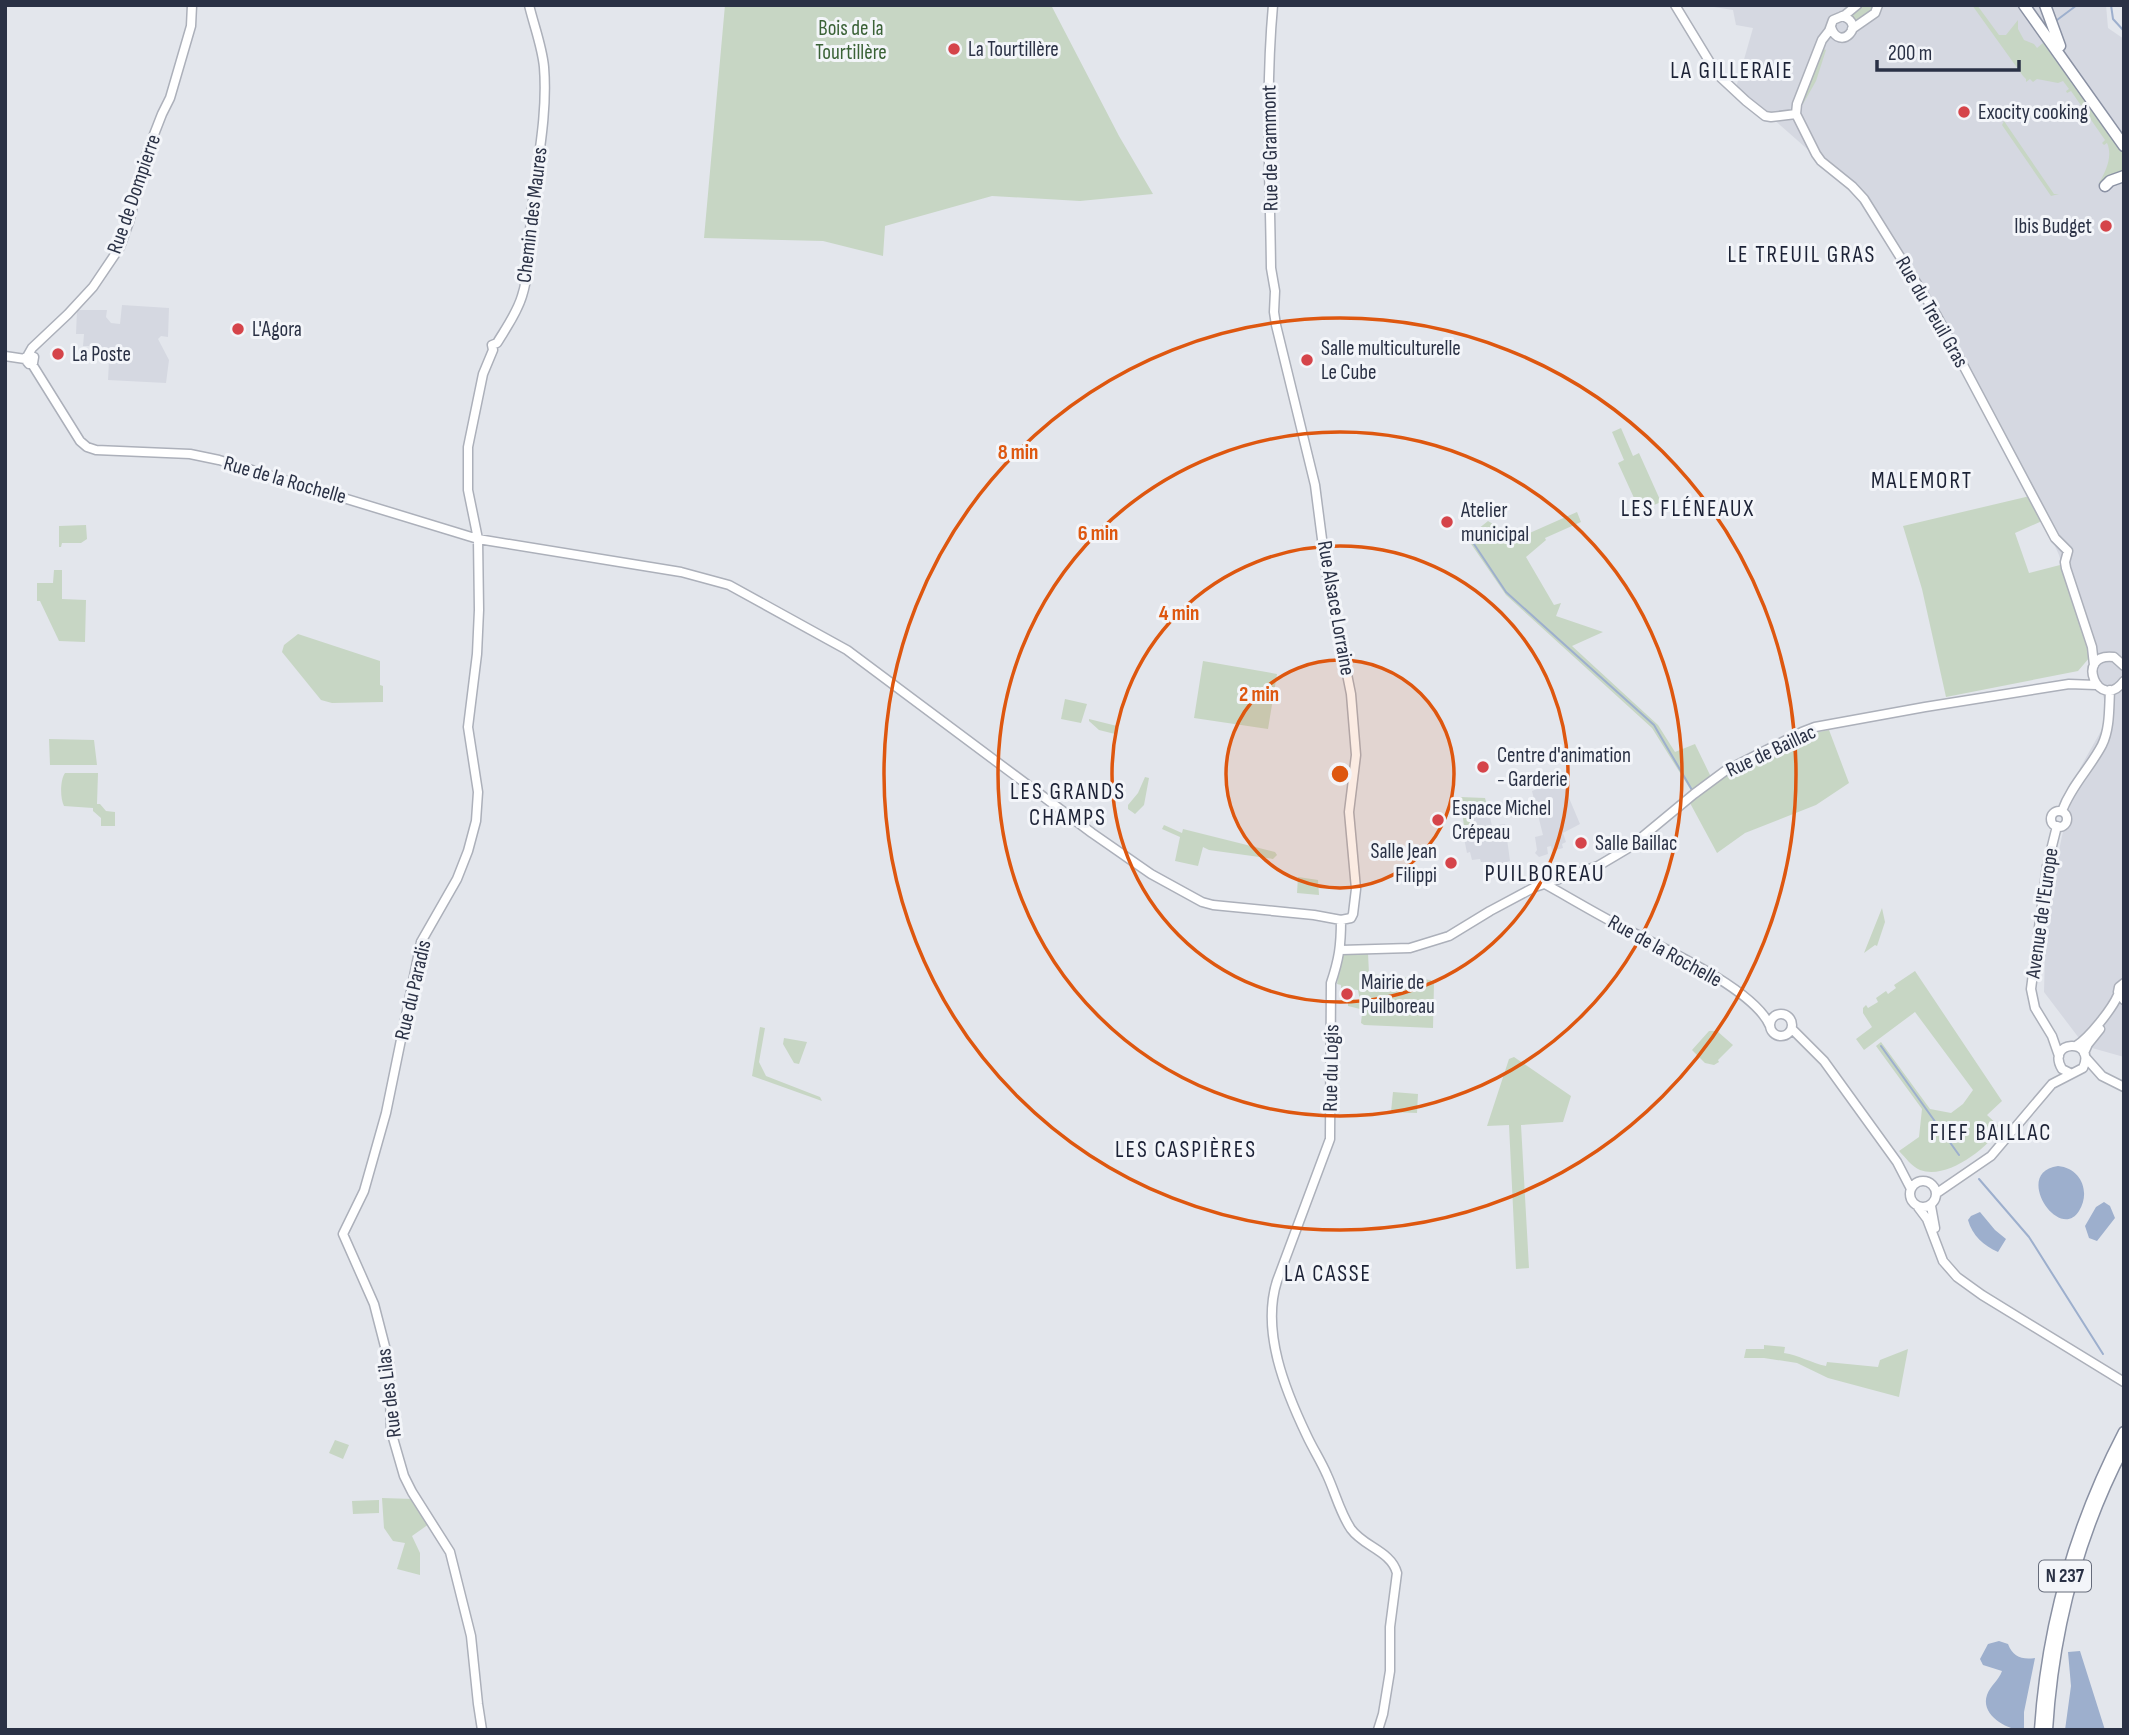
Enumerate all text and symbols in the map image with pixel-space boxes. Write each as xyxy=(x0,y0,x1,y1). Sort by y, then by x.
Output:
park label: Bois de la Tourtillère xyxy=(815,16,887,65)
scale bar xyxy=(1877,28,2019,72)
place label: La Tourtillère xyxy=(968,37,1059,62)
marker: La Tourtillère xyxy=(946,41,962,57)
text: 200 m xyxy=(1888,41,1932,66)
district label: LA GILLERAIE xyxy=(1670,57,1794,85)
street label: Rue de Grammont xyxy=(1256,85,1284,211)
place label: Exocity cooking xyxy=(1978,100,2088,125)
marker: Exocity cooking xyxy=(1956,104,1972,120)
street label: Rue de Dompierre xyxy=(102,131,166,257)
street label: Chemin des Maures xyxy=(511,146,553,284)
place label: Ibis Budget xyxy=(2014,214,2092,239)
marker: Ibis Budget xyxy=(2098,218,2114,234)
district label: LE TREUIL GRAS xyxy=(1728,241,1876,269)
street label: Rue du Treuil Gras xyxy=(1890,252,1974,372)
place label: L'Agora xyxy=(252,317,302,342)
marker: L'Agora xyxy=(230,321,246,337)
place label: Salle multiculturelle Le Cube xyxy=(1321,336,1461,385)
place label: La Poste xyxy=(72,342,131,367)
marker: La Poste xyxy=(50,346,66,362)
marker: Salle multiculturelle Le Cube xyxy=(1299,352,1315,368)
text: 8 min xyxy=(998,440,1038,465)
street label: Rue de la Rochelle xyxy=(221,451,349,509)
district label: MALEMORT xyxy=(1871,467,1973,495)
district label: LES FLÉNEAUX xyxy=(1621,495,1755,523)
place label: Atelier municipal xyxy=(1460,498,1529,547)
marker: Atelier municipal xyxy=(1439,514,1455,530)
text: 6 min xyxy=(1078,521,1118,546)
street label: Rue Alsace Lorraine xyxy=(1312,539,1360,677)
text: 4 min xyxy=(1159,601,1199,626)
text: 2 min xyxy=(1239,682,1279,707)
street label: Rue de Baillac xyxy=(1722,719,1820,783)
place label: Centre d'animation - Garderie xyxy=(1497,743,1631,792)
marker: Centre d'animation - Garderie xyxy=(1475,759,1491,775)
centre of rings xyxy=(1328,762,1352,786)
district label: LES GRANDS CHAMPS xyxy=(1010,778,1126,832)
place label: Espace Michel Crépeau xyxy=(1452,796,1551,845)
marker: Espace Michel Crépeau xyxy=(1430,812,1446,828)
place label: Salle Baillac xyxy=(1595,831,1677,856)
marker: Salle Baillac xyxy=(1573,835,1589,851)
place label: Salle Jean Filippi xyxy=(1371,839,1437,888)
street label: Avenue de l'Europe xyxy=(2020,846,2064,981)
marker: Salle Jean Filippi xyxy=(1443,855,1459,871)
district label: PUILBOREAU xyxy=(1484,859,1606,888)
street label: Rue de la Rochelle xyxy=(1604,909,1726,993)
street label: Rue du Paradis xyxy=(389,938,437,1042)
place label: Mairie de Puilboreau xyxy=(1361,970,1435,1019)
marker: Mairie de Puilboreau xyxy=(1339,986,1355,1002)
street label: Rue du Logis xyxy=(1318,1024,1344,1112)
district label: FIEF BAILLAC xyxy=(1930,1119,2052,1147)
district label: LES CASPIÈRES xyxy=(1115,1136,1257,1164)
district label: LA CASSE xyxy=(1284,1260,1372,1288)
street label: Rue des Lilas xyxy=(371,1347,407,1439)
road number: N 237 xyxy=(2039,1560,2091,1592)

